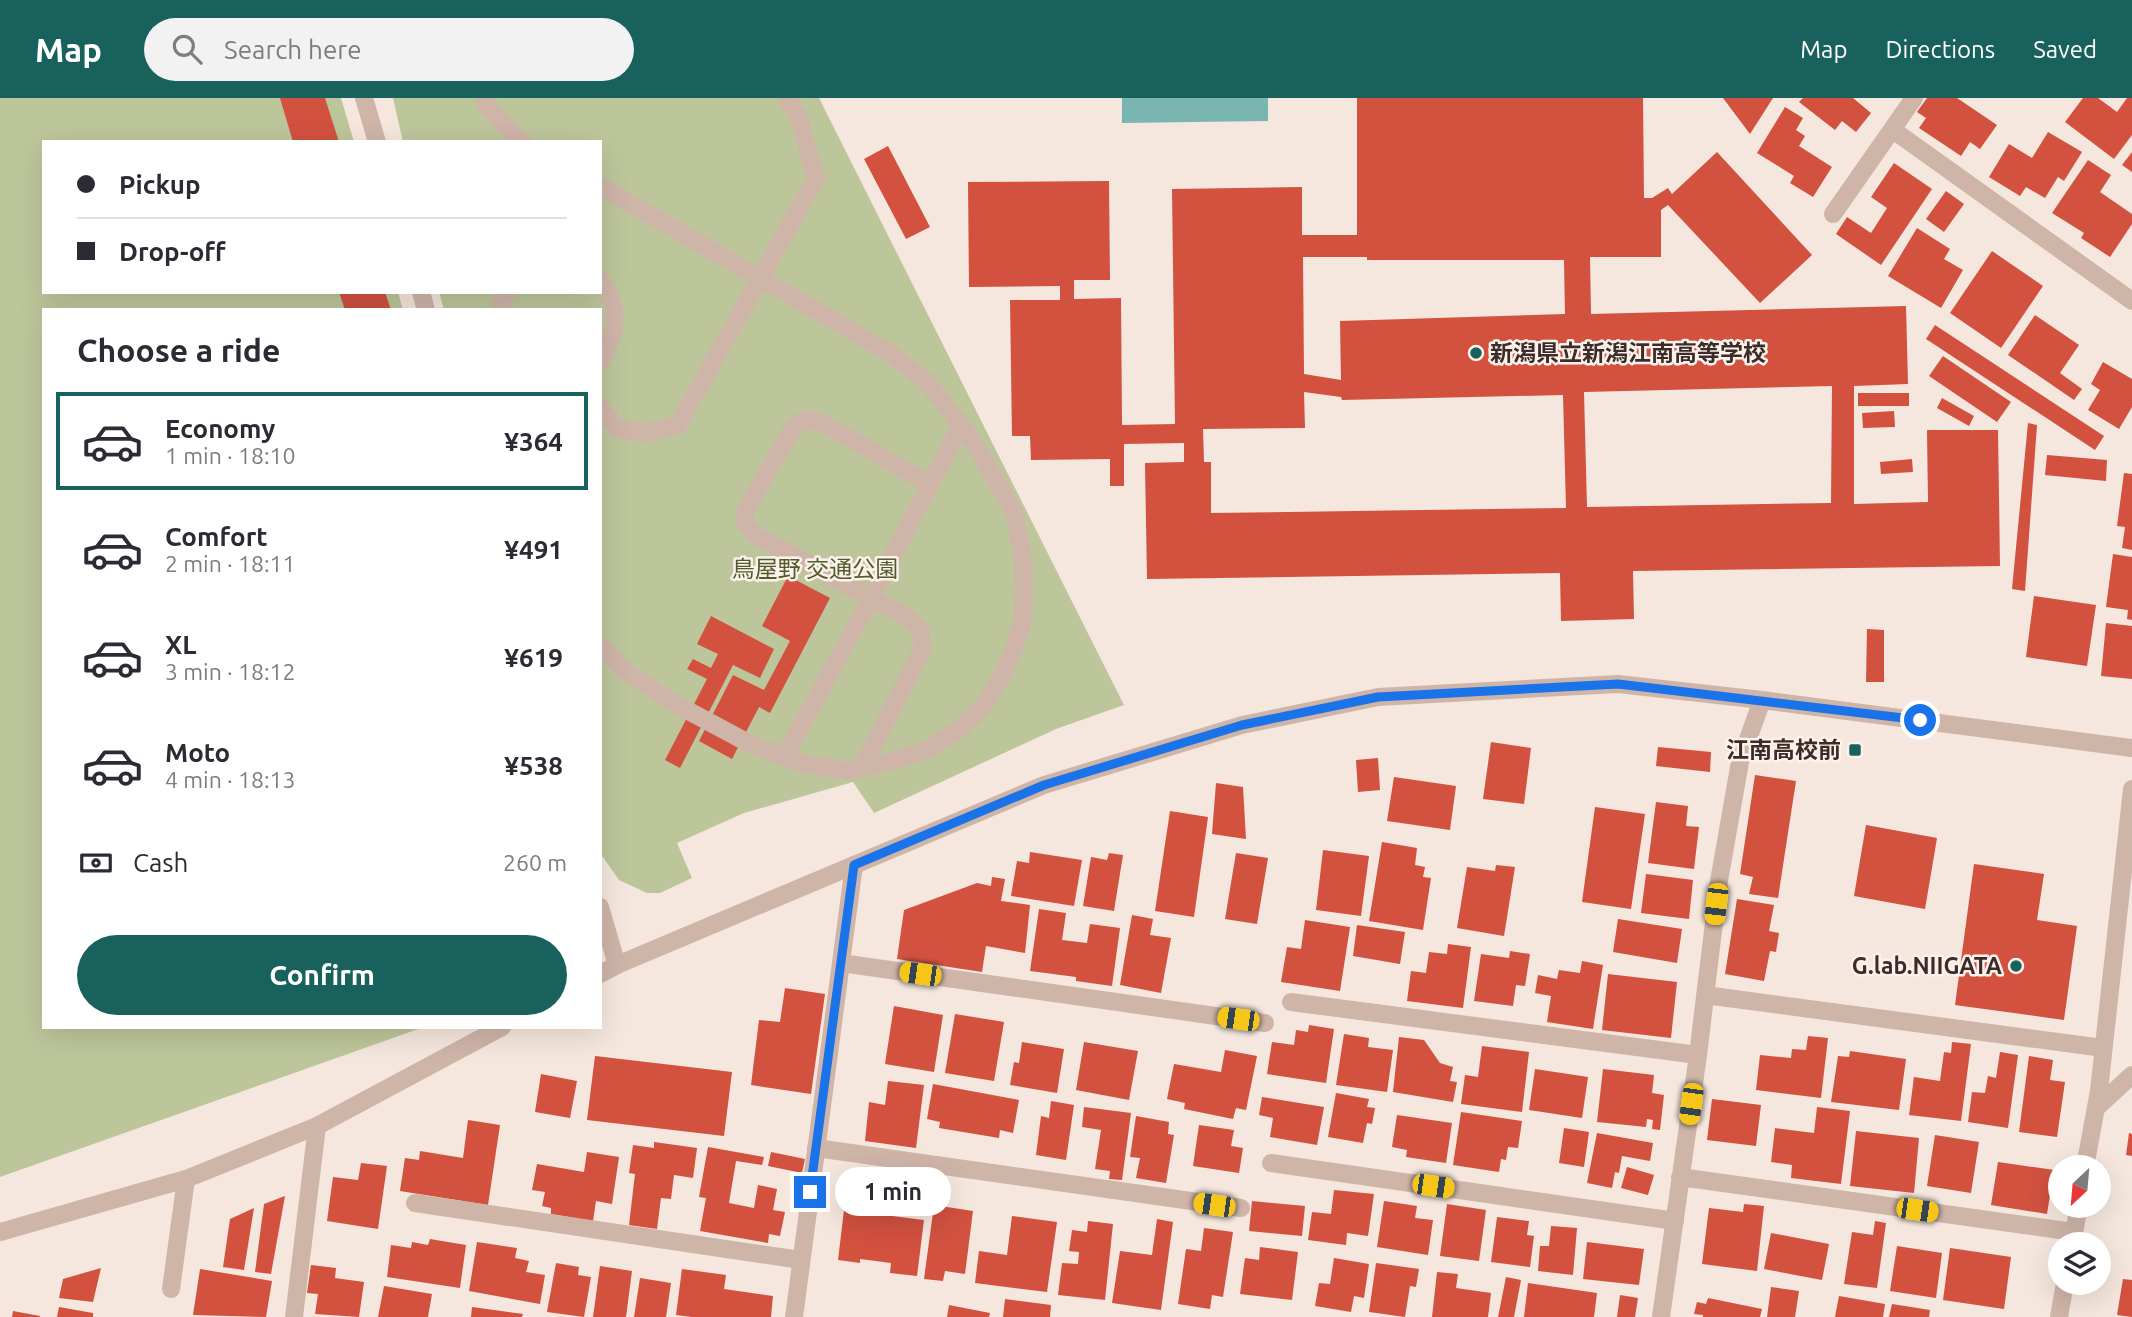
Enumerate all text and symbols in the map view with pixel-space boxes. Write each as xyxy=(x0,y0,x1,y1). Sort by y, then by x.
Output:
search box xyxy=(144,18,634,81)
icon: search xyxy=(168,30,206,68)
text: Map xyxy=(35,31,102,68)
text: Search here xyxy=(224,35,362,64)
text: Map xyxy=(1800,36,1847,63)
text: Directions xyxy=(1885,36,1995,63)
text: Saved xyxy=(2033,36,2097,63)
text: Pickup xyxy=(119,170,201,199)
text: Drop-off xyxy=(119,237,226,266)
text: Choose a ride xyxy=(77,332,280,368)
place label: 新潟県立新潟江南高等学校 xyxy=(1490,340,1766,365)
marker: 新潟県立新潟江南高等学校 xyxy=(1468,345,1484,361)
icon: car xyxy=(81,410,144,473)
text: Economy xyxy=(165,414,275,443)
text: ¥364 xyxy=(504,427,563,456)
text: 1 min · 18:10 xyxy=(165,443,296,468)
icon: car xyxy=(81,518,144,581)
text: Comfort xyxy=(165,522,268,551)
text: ¥491 xyxy=(504,535,563,564)
text: 2 min · 18:11 xyxy=(165,551,296,576)
park label: 鳥屋野 交通公園 xyxy=(732,556,898,581)
icon: car xyxy=(81,626,144,689)
text: XL xyxy=(165,630,196,659)
text: ¥619 xyxy=(504,643,563,672)
text: 3 min · 18:12 xyxy=(165,659,296,684)
route start xyxy=(1904,704,1936,736)
icon: car xyxy=(81,734,144,797)
place label: 江南高校前 xyxy=(1726,737,1841,762)
text: Moto xyxy=(165,738,230,767)
marker: 江南高校前 xyxy=(1847,742,1863,758)
text: ¥538 xyxy=(504,751,563,780)
text: 4 min · 18:13 xyxy=(165,767,296,792)
icon: cash xyxy=(77,844,115,882)
text: Cash xyxy=(133,848,188,877)
text: 260 m xyxy=(503,850,567,875)
car xyxy=(1704,882,1729,926)
button: Confirm xyxy=(77,935,567,1015)
place label: G.lab.NIIGATA xyxy=(1852,953,2002,978)
marker: G.lab.NIIGATA xyxy=(2008,958,2024,974)
car xyxy=(898,961,943,987)
car xyxy=(1216,1006,1261,1032)
car xyxy=(1678,1082,1705,1126)
north arrow xyxy=(2048,1155,2110,1218)
map controls xyxy=(2048,1155,2111,1295)
callout: 1 min xyxy=(834,1168,950,1216)
car xyxy=(1411,1173,1456,1199)
route end xyxy=(794,1176,826,1208)
text: 1 min xyxy=(864,1179,922,1204)
car xyxy=(1192,1192,1237,1218)
car xyxy=(1895,1197,1940,1223)
button: layers xyxy=(2048,1232,2111,1295)

